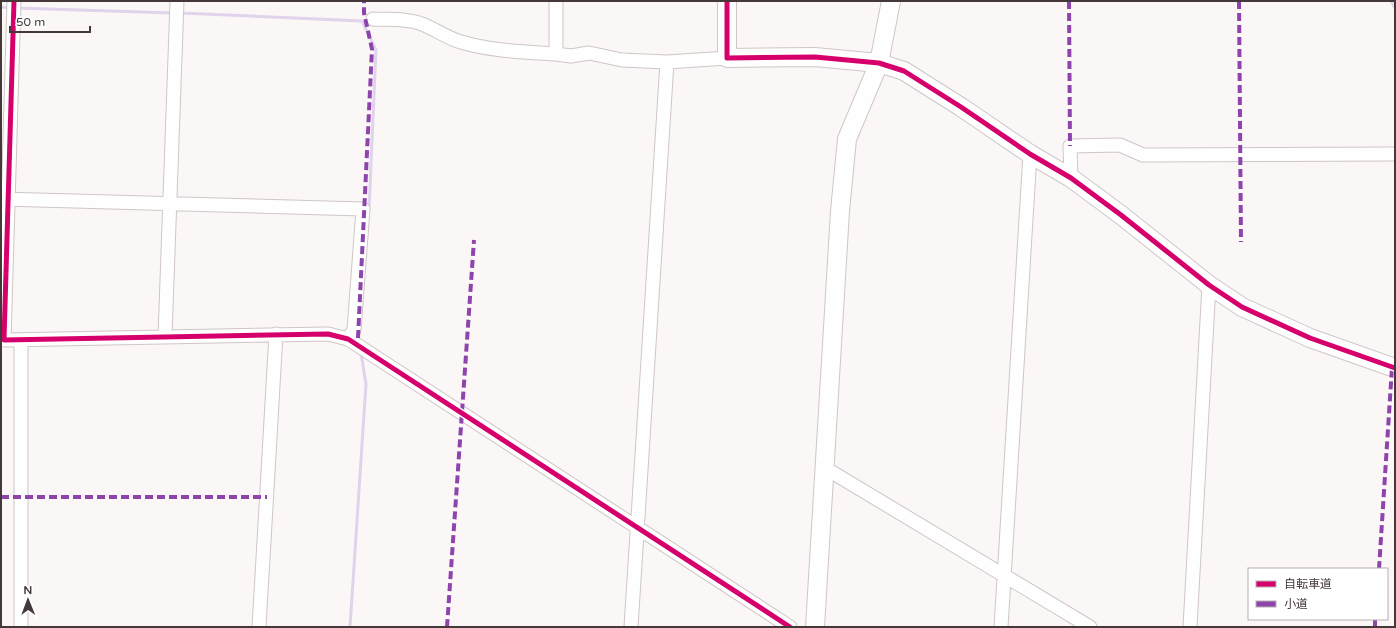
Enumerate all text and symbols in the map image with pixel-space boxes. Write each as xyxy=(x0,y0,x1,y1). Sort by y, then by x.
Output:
scale bar xyxy=(10,8,90,34)
text: 50 m xyxy=(16,15,45,29)
legend xyxy=(1248,568,1388,620)
text: 自転車道 xyxy=(1284,577,1332,591)
north arrow xyxy=(8,580,48,620)
text: N xyxy=(23,584,32,597)
text: 小道 xyxy=(1284,597,1308,611)

